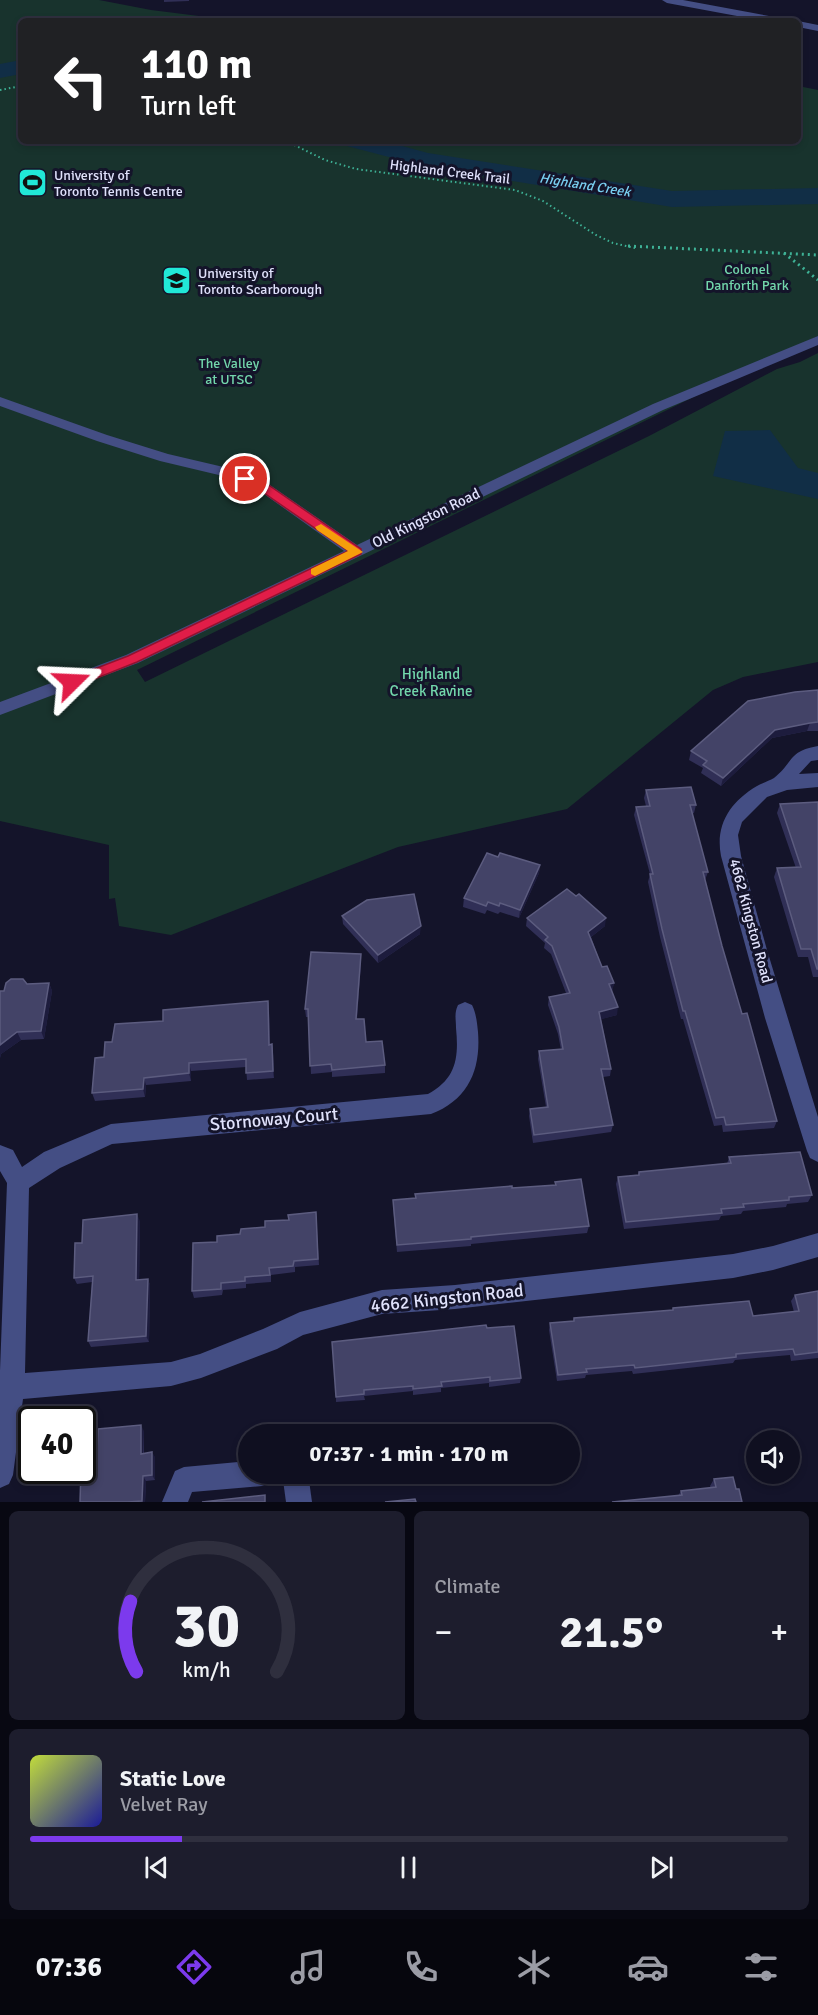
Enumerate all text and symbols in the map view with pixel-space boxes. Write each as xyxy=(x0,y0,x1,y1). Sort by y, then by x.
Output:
text: 110 m xyxy=(141,39,252,90)
icon: left xyxy=(42,42,120,120)
text: Turn left xyxy=(141,90,236,123)
street label: Highland Creek Trail xyxy=(389,156,511,188)
sports icon: University of Toronto Tennis Centre xyxy=(17,167,49,199)
place label: University of Toronto Tennis Centre xyxy=(54,167,183,200)
water label: Highland Creek xyxy=(538,169,634,201)
park label: Colonel Danforth Park xyxy=(705,261,789,294)
school or university icon: University of Toronto Scarborough xyxy=(161,265,193,297)
place label: University of Toronto Scarborough xyxy=(198,265,322,298)
park label: The Valley at UTSC xyxy=(199,355,260,388)
pin xyxy=(219,453,270,504)
icon: arrive xyxy=(228,462,261,495)
street label: Old Kingston Road xyxy=(369,484,483,552)
position arrow xyxy=(40,650,104,714)
park label: Highland Creek Ravine xyxy=(390,665,472,700)
street label: 4662 Kingston Road xyxy=(726,857,776,985)
street label: Stornoway Court xyxy=(209,1102,339,1136)
street label: 4662 Kingston Road xyxy=(370,1279,524,1317)
speed limit sign: 40 xyxy=(18,1406,96,1484)
map controls xyxy=(746,1430,800,1484)
button: sound xyxy=(746,1430,800,1484)
text: 07:37 · 1 min · 170 m xyxy=(309,1440,509,1467)
text: Climate xyxy=(435,1574,500,1599)
text: 30 xyxy=(173,1587,240,1664)
text: 21.5° xyxy=(559,1605,663,1660)
text: − xyxy=(435,1612,452,1653)
text: + xyxy=(770,1612,788,1653)
text: km/h xyxy=(182,1658,231,1684)
text: Static Love xyxy=(120,1765,226,1792)
text: Velvet Ray xyxy=(120,1792,208,1817)
icon: previous xyxy=(140,1851,173,1884)
icon: pause xyxy=(392,1851,425,1884)
icon: next xyxy=(645,1851,678,1884)
icon: directions xyxy=(173,1946,215,1988)
icon: music xyxy=(287,1946,329,1988)
icon: phone xyxy=(400,1946,442,1988)
icon: climate xyxy=(513,1946,555,1988)
icon: car xyxy=(627,1946,669,1988)
icon: filters xyxy=(740,1946,782,1988)
text: 07:36 xyxy=(36,1951,102,1984)

